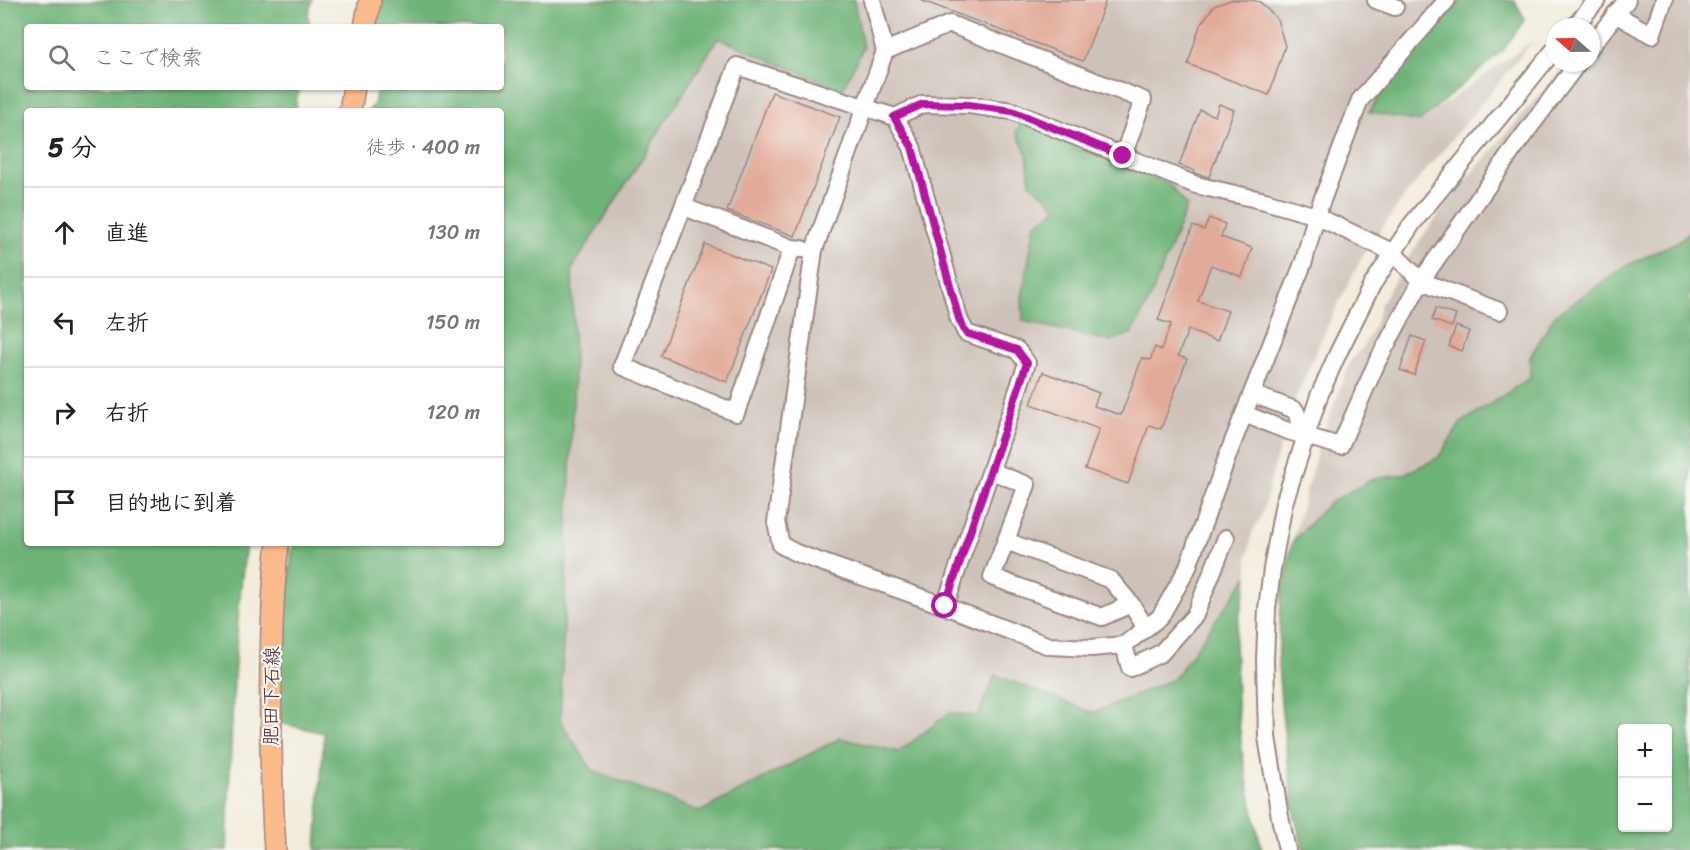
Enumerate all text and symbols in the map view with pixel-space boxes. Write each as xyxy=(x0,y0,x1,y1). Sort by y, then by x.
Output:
north arrow xyxy=(1546,18,1600,72)
search box xyxy=(24,24,504,90)
text: ここで検索 xyxy=(93,38,203,77)
icon: search xyxy=(45,41,78,74)
text: 5 分 xyxy=(48,124,97,170)
text: 徒歩 · 400 m xyxy=(366,130,480,165)
route end xyxy=(1109,142,1135,168)
text: 直進 xyxy=(105,213,149,252)
text: 130 m xyxy=(427,215,480,250)
icon: ahead xyxy=(48,216,81,249)
text: 左折 xyxy=(105,303,149,342)
text: 150 m xyxy=(426,305,480,340)
icon: left xyxy=(48,306,81,339)
text: 右折 xyxy=(105,393,149,432)
text: 120 m xyxy=(427,395,480,430)
icon: right xyxy=(48,396,81,429)
text: 目的地に到着 xyxy=(105,483,237,522)
icon: arrive xyxy=(48,486,81,519)
route start xyxy=(931,592,957,618)
street label: 肥田下石線 xyxy=(253,646,290,746)
map controls xyxy=(1618,724,1672,832)
button: + xyxy=(1618,724,1672,778)
button: − xyxy=(1618,778,1672,832)

